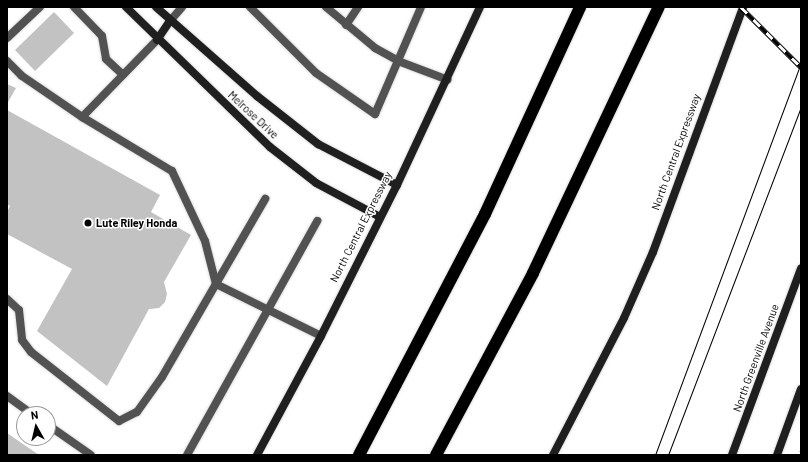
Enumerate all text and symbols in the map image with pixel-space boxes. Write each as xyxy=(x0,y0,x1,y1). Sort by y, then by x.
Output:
street label: Melrose Drive xyxy=(225,88,281,142)
street label: North Central Expressway xyxy=(649,92,703,212)
street label: North Central Expressway xyxy=(327,169,395,285)
place label: Lute Riley Honda xyxy=(96,216,177,230)
marker: Lute Riley Honda xyxy=(83,218,93,228)
street label: North Greenville Avenue xyxy=(730,302,782,414)
north arrow xyxy=(16,406,56,446)
text: N xyxy=(30,408,39,422)

